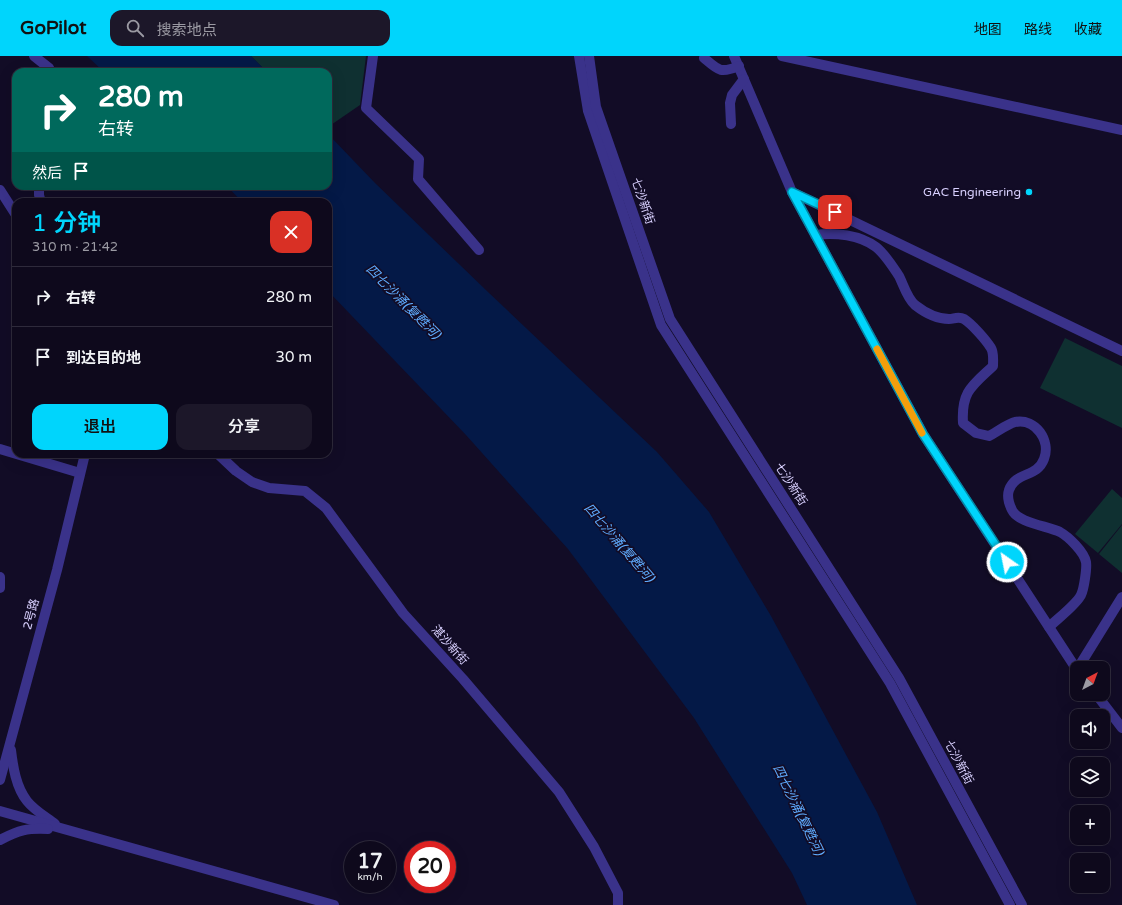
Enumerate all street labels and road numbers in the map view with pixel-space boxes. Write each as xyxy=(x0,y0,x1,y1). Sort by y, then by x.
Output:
street label: 七沙新街 xyxy=(629,176,657,226)
street label: 七沙新街 xyxy=(772,460,810,508)
street label: 2号路 xyxy=(20,597,42,631)
street label: 湛沙新街 xyxy=(429,622,471,668)
street label: 七沙新街 xyxy=(942,738,976,786)

